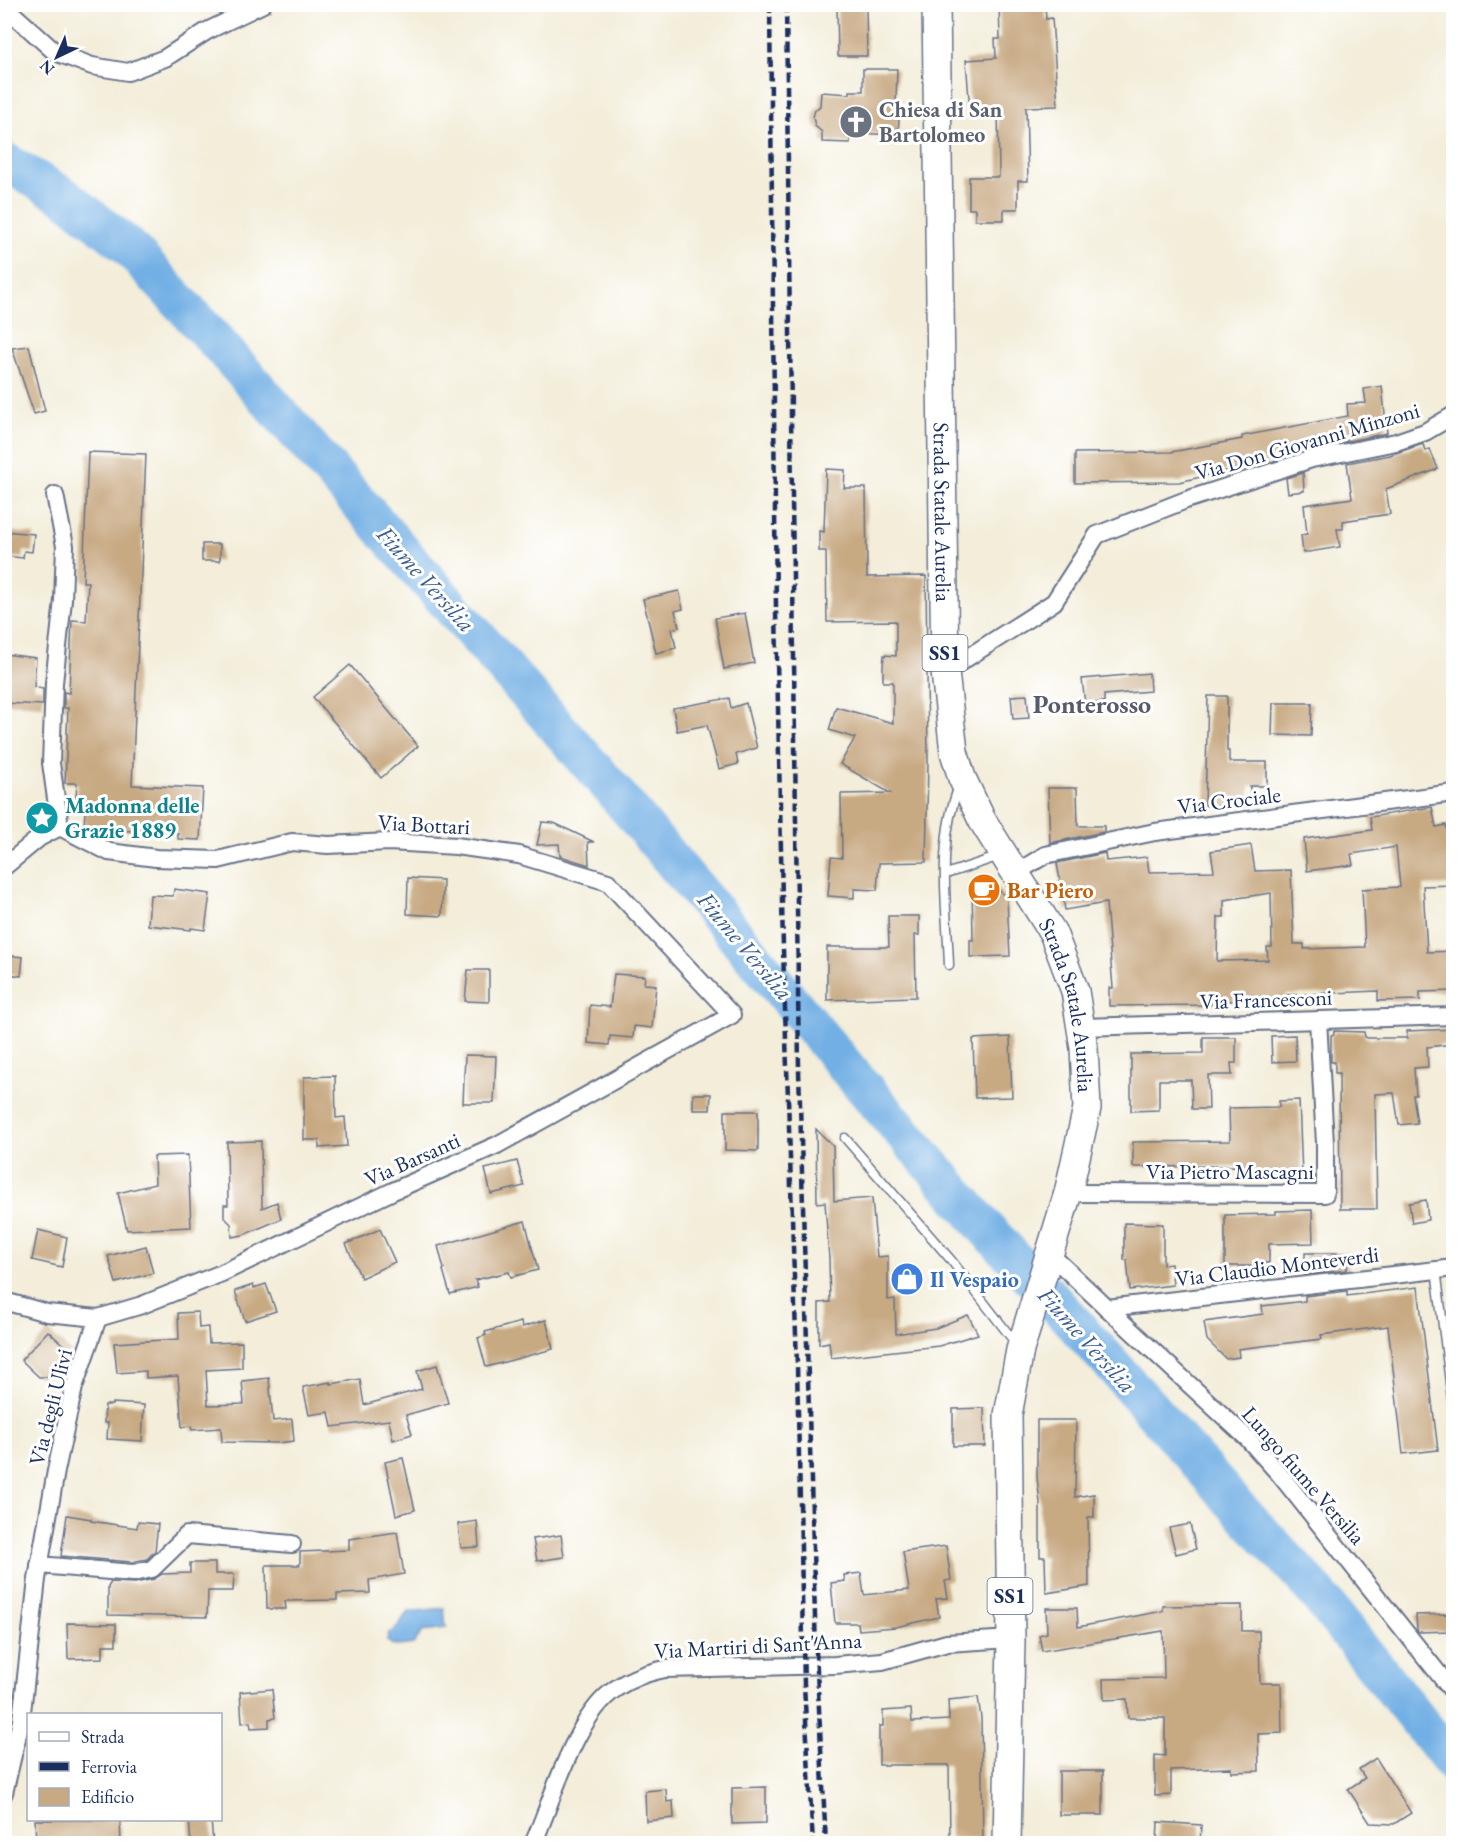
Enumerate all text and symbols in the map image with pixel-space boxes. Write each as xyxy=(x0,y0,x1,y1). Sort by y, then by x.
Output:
north arrow xyxy=(27,27,87,87)
text: N xyxy=(35,55,59,79)
place label: Chiesa di San Bartolomeo xyxy=(879,95,1003,149)
church icon: Chiesa di San Bartolomeo xyxy=(838,104,874,140)
street label: Via Don Giovanni Minzoni xyxy=(1191,395,1423,487)
street label: Strada Statale Aurelia xyxy=(927,422,958,602)
water label: Fiume Versilia xyxy=(370,518,482,638)
road number: SS1 xyxy=(922,635,968,671)
district label: Ponterosso xyxy=(1033,687,1151,721)
street label: Via Crociale xyxy=(1176,780,1283,821)
place label: Madonna delle Grazie 1889 xyxy=(65,791,199,845)
place icon: Madonna delle Grazie 1889 xyxy=(24,800,60,836)
street label: Via Bottari xyxy=(377,808,471,841)
cafe icon: Bar Piero xyxy=(966,872,1002,908)
place label: Bar Piero xyxy=(1007,876,1094,905)
water label: Fiume Versilia xyxy=(690,884,800,1007)
street label: Strada Statale Aurelia xyxy=(1032,912,1100,1093)
street label: Via Francesconi xyxy=(1199,983,1333,1016)
street label: Via Barsanti xyxy=(360,1126,465,1193)
street label: Via Pietro Mascagni xyxy=(1146,1157,1314,1186)
street label: Via Claudio Monteverdi xyxy=(1174,1240,1381,1293)
shop icon: Il Vespaio xyxy=(889,1261,925,1297)
place label: Il Vespaio xyxy=(930,1265,1019,1294)
water label: Fiume Versilia xyxy=(1031,1279,1143,1399)
street label: Via degli Ulivi xyxy=(22,1346,79,1468)
street label: Lungo fiume Versilia xyxy=(1235,1400,1372,1551)
road number: SS1 xyxy=(988,1578,1032,1614)
street label: Via Martiri di Sant'Anna xyxy=(653,1626,863,1665)
legend xyxy=(27,1713,222,1821)
text: Strada xyxy=(81,1725,125,1748)
text: Ferrovia xyxy=(81,1755,138,1778)
text: Edificio xyxy=(81,1785,134,1808)

